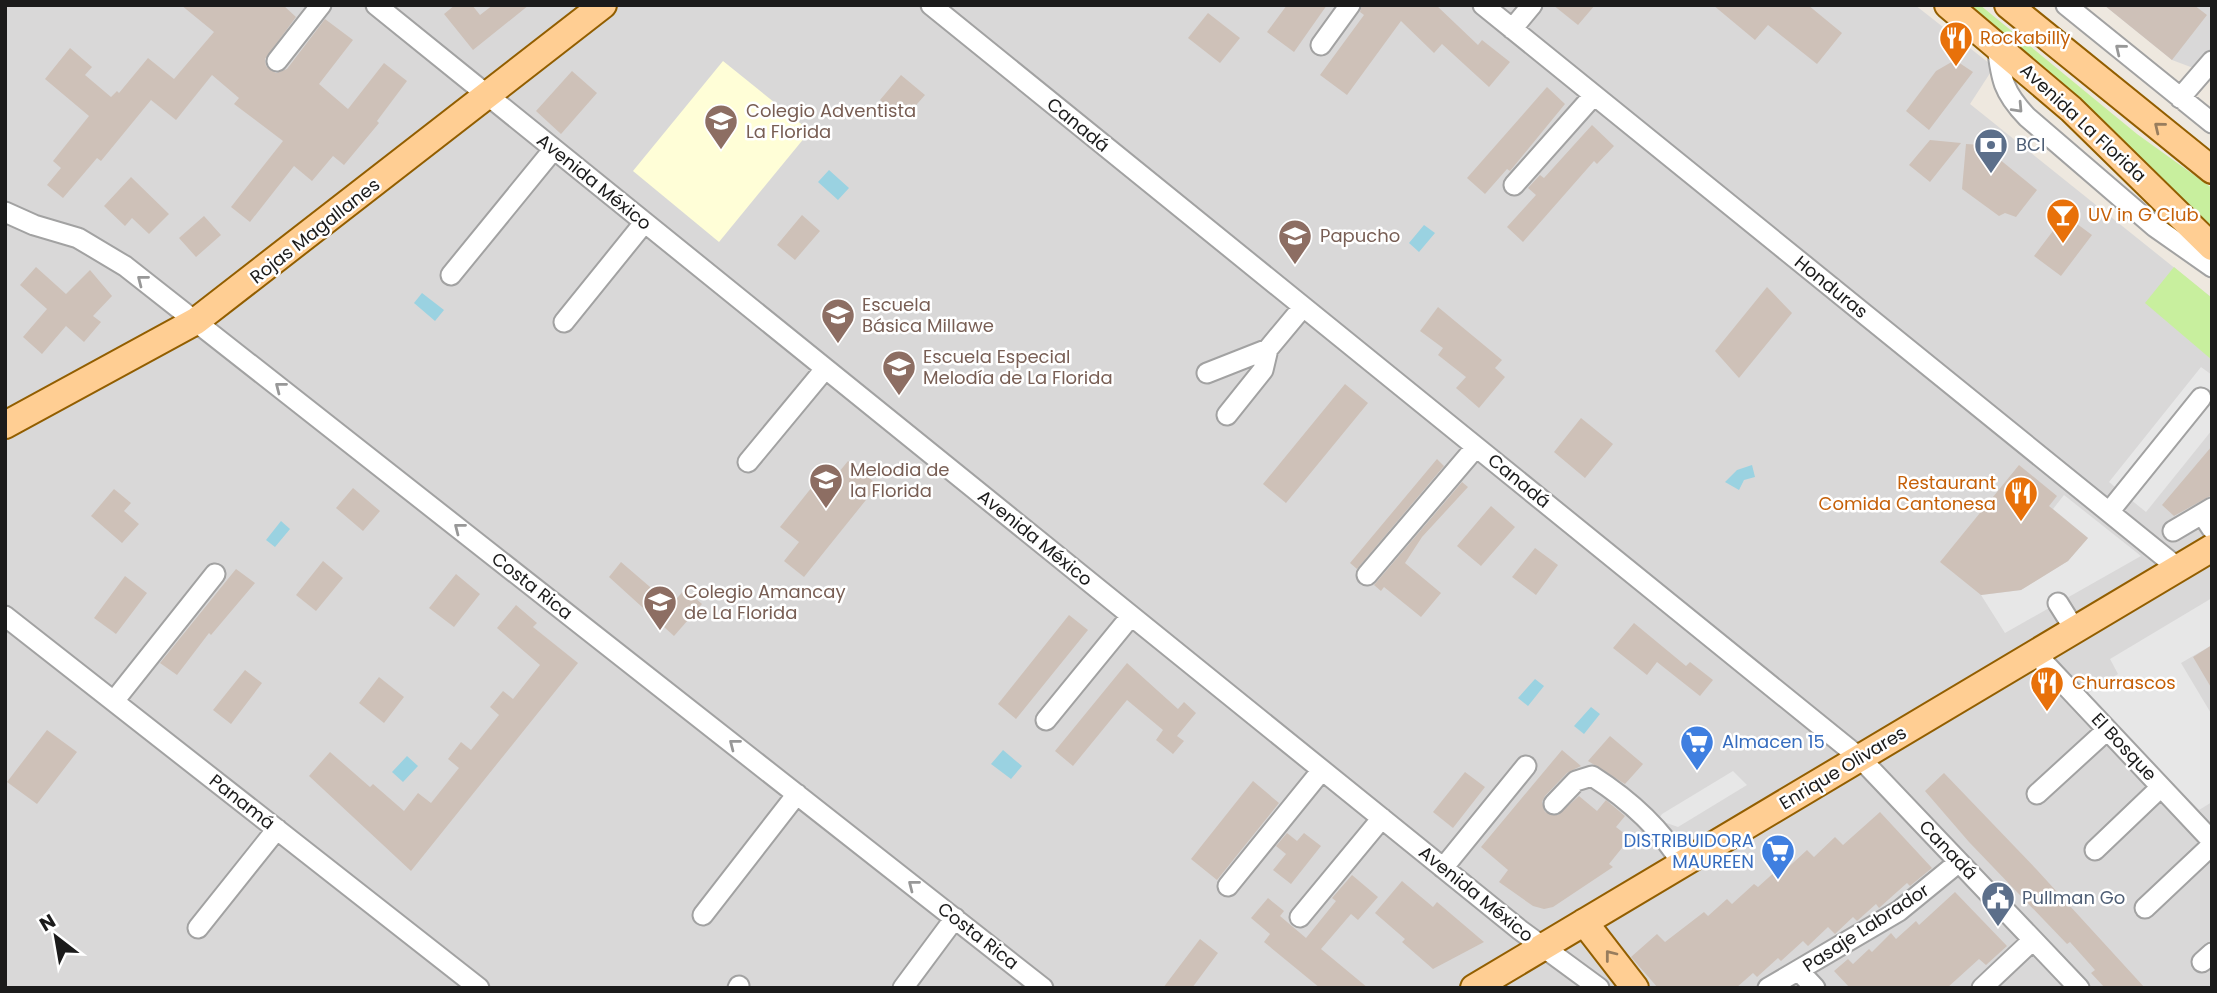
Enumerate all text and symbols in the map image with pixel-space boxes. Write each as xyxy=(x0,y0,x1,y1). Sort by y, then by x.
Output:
restaurant icon: Rockabilly xyxy=(1937,19,1975,68)
place label: Rockabilly xyxy=(1980,25,2070,50)
one-way arrow xyxy=(2116,45,2128,58)
street label: Avenida La Florida xyxy=(2015,58,2152,188)
street label: Canadá xyxy=(1042,92,1115,158)
place label: Colegio Adventista La Florida xyxy=(746,98,916,144)
one-way arrow xyxy=(2010,100,2023,113)
school or university icon: Colegio Adventista La Florida xyxy=(702,102,740,151)
one-way arrow xyxy=(2154,123,2166,136)
bank icon: BCI xyxy=(1972,126,2010,175)
street label: Avenida México xyxy=(532,128,657,236)
place label: BCI xyxy=(2016,132,2045,157)
street label: Rojas Magallanes xyxy=(245,172,385,289)
bar icon: UV in G Club xyxy=(2044,196,2082,245)
place label: UV in G Club xyxy=(2088,202,2199,227)
school or university icon: Papucho xyxy=(1276,217,1314,266)
place label: Papucho xyxy=(1320,223,1400,248)
street label: Honduras xyxy=(1789,249,1873,324)
one-way arrow xyxy=(137,275,150,288)
place label: Escuela Básica Millawe xyxy=(862,292,994,338)
school or university icon: Escuela Básica Millawe xyxy=(819,296,857,345)
place label: Escuela Especial Melodía de La Florida xyxy=(923,344,1113,390)
school or university icon: Escuela Especial Melodía de La Florida xyxy=(880,348,918,397)
one-way arrow xyxy=(275,383,288,396)
street label: Canadá xyxy=(1483,448,1556,514)
place label: Melodia de la Florida xyxy=(850,457,950,503)
school or university icon: Melodia de la Florida xyxy=(807,461,845,510)
place label: Restaurant Comida Cantonesa xyxy=(1819,470,1996,516)
restaurant icon: Restaurant Comida Cantonesa xyxy=(2002,474,2040,523)
street label: Avenida México xyxy=(973,484,1098,592)
one-way arrow xyxy=(454,524,467,536)
street label: Costa Rica xyxy=(486,546,578,625)
place label: Colegio Amancay de La Florida xyxy=(684,579,846,625)
school or university icon: Colegio Amancay de La Florida xyxy=(641,583,679,632)
restaurant icon: Churrascos xyxy=(2028,664,2066,713)
place label: Churrascos xyxy=(2072,670,2176,695)
street label: El Bosque xyxy=(2086,707,2163,786)
street label: Enrique Olivares xyxy=(1775,720,1911,815)
supermarket icon: Almacen 15 xyxy=(1678,723,1716,772)
place label: Almacen 15 xyxy=(1722,729,1825,754)
one-way arrow xyxy=(729,740,742,753)
street label: Panamá xyxy=(204,768,280,835)
street label: Canadá xyxy=(1914,814,1983,885)
place label: DISTRIBUIDORA MAUREEN xyxy=(1624,828,1754,874)
supermarket icon: DISTRIBUIDORA MAUREEN xyxy=(1759,832,1797,881)
street label: Avenida México xyxy=(1414,840,1539,948)
street label: Pasaje Labrador xyxy=(1798,877,1934,978)
public building icon: Pullman Go xyxy=(1979,879,2017,928)
one-way arrow xyxy=(908,881,921,893)
place label: Pullman Go xyxy=(2022,885,2125,910)
street label: Costa Rica xyxy=(932,896,1024,975)
north arrow xyxy=(21,902,91,972)
text: N xyxy=(34,908,61,938)
one-way arrow xyxy=(1605,950,1618,963)

